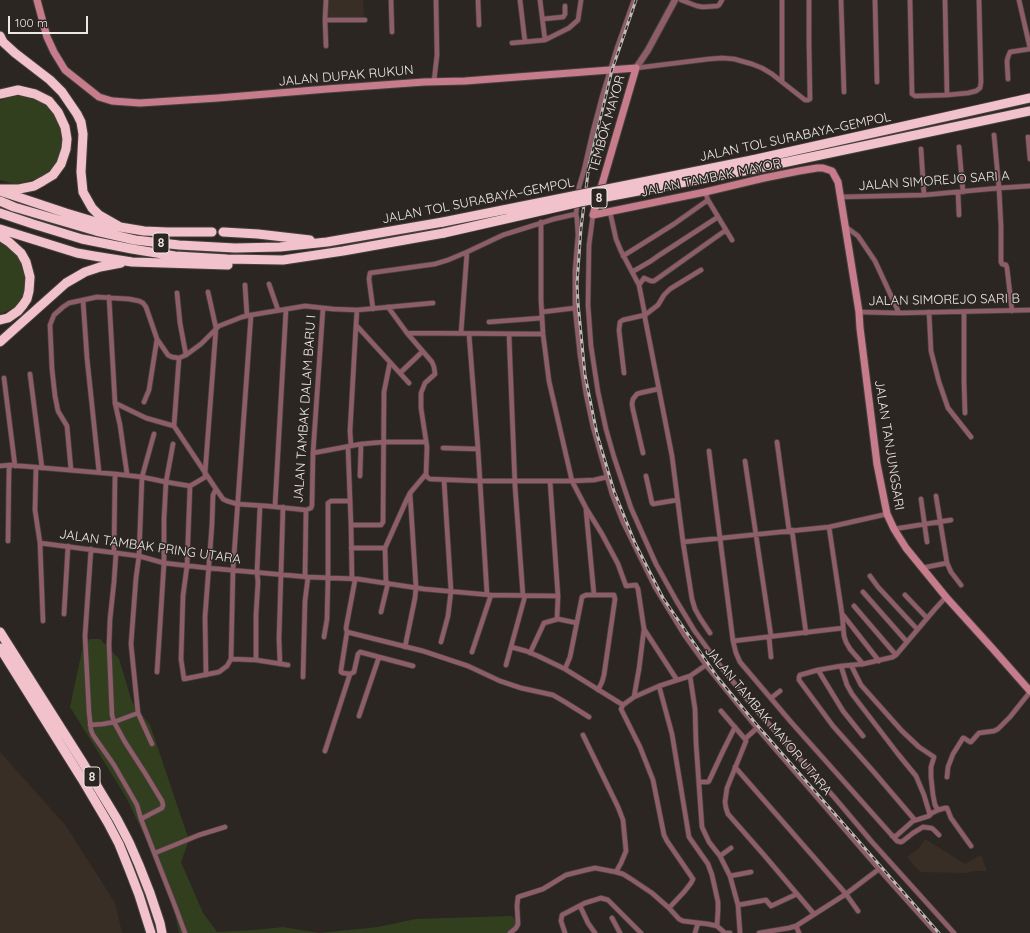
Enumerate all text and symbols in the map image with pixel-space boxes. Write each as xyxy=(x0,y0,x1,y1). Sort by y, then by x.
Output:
scale bar xyxy=(10,8,90,34)
text: 100 m xyxy=(15,15,48,30)
street label: JALAN DUPAK RUKUN xyxy=(278,62,414,90)
street label: TEMBOK MAYOR xyxy=(586,73,628,175)
street label: JALAN TOL SURABAYA–GEMPOL xyxy=(698,109,892,165)
street label: JALAN TAMBAK MAYOR xyxy=(639,155,783,201)
street label: JALAN SIMOREJO SARI A xyxy=(858,168,1010,194)
street label: JALAN TOL SURABAYA–GEMPOL xyxy=(381,175,575,227)
road number: 8 xyxy=(591,188,607,208)
road number: 8 xyxy=(153,233,169,253)
street label: JALAN SIMOREJO SARI B xyxy=(868,291,1020,309)
street label: JALAN TAMBAK DALAM BARU I xyxy=(291,314,319,504)
street label: JALAN TANJUNGSARI xyxy=(871,379,907,511)
street label: JALAN TAMBAK PRING UTARA xyxy=(58,527,242,567)
street label: JALAN TAMBAK MAYOR UTARA xyxy=(701,643,835,799)
road number: 8 xyxy=(84,767,100,787)

